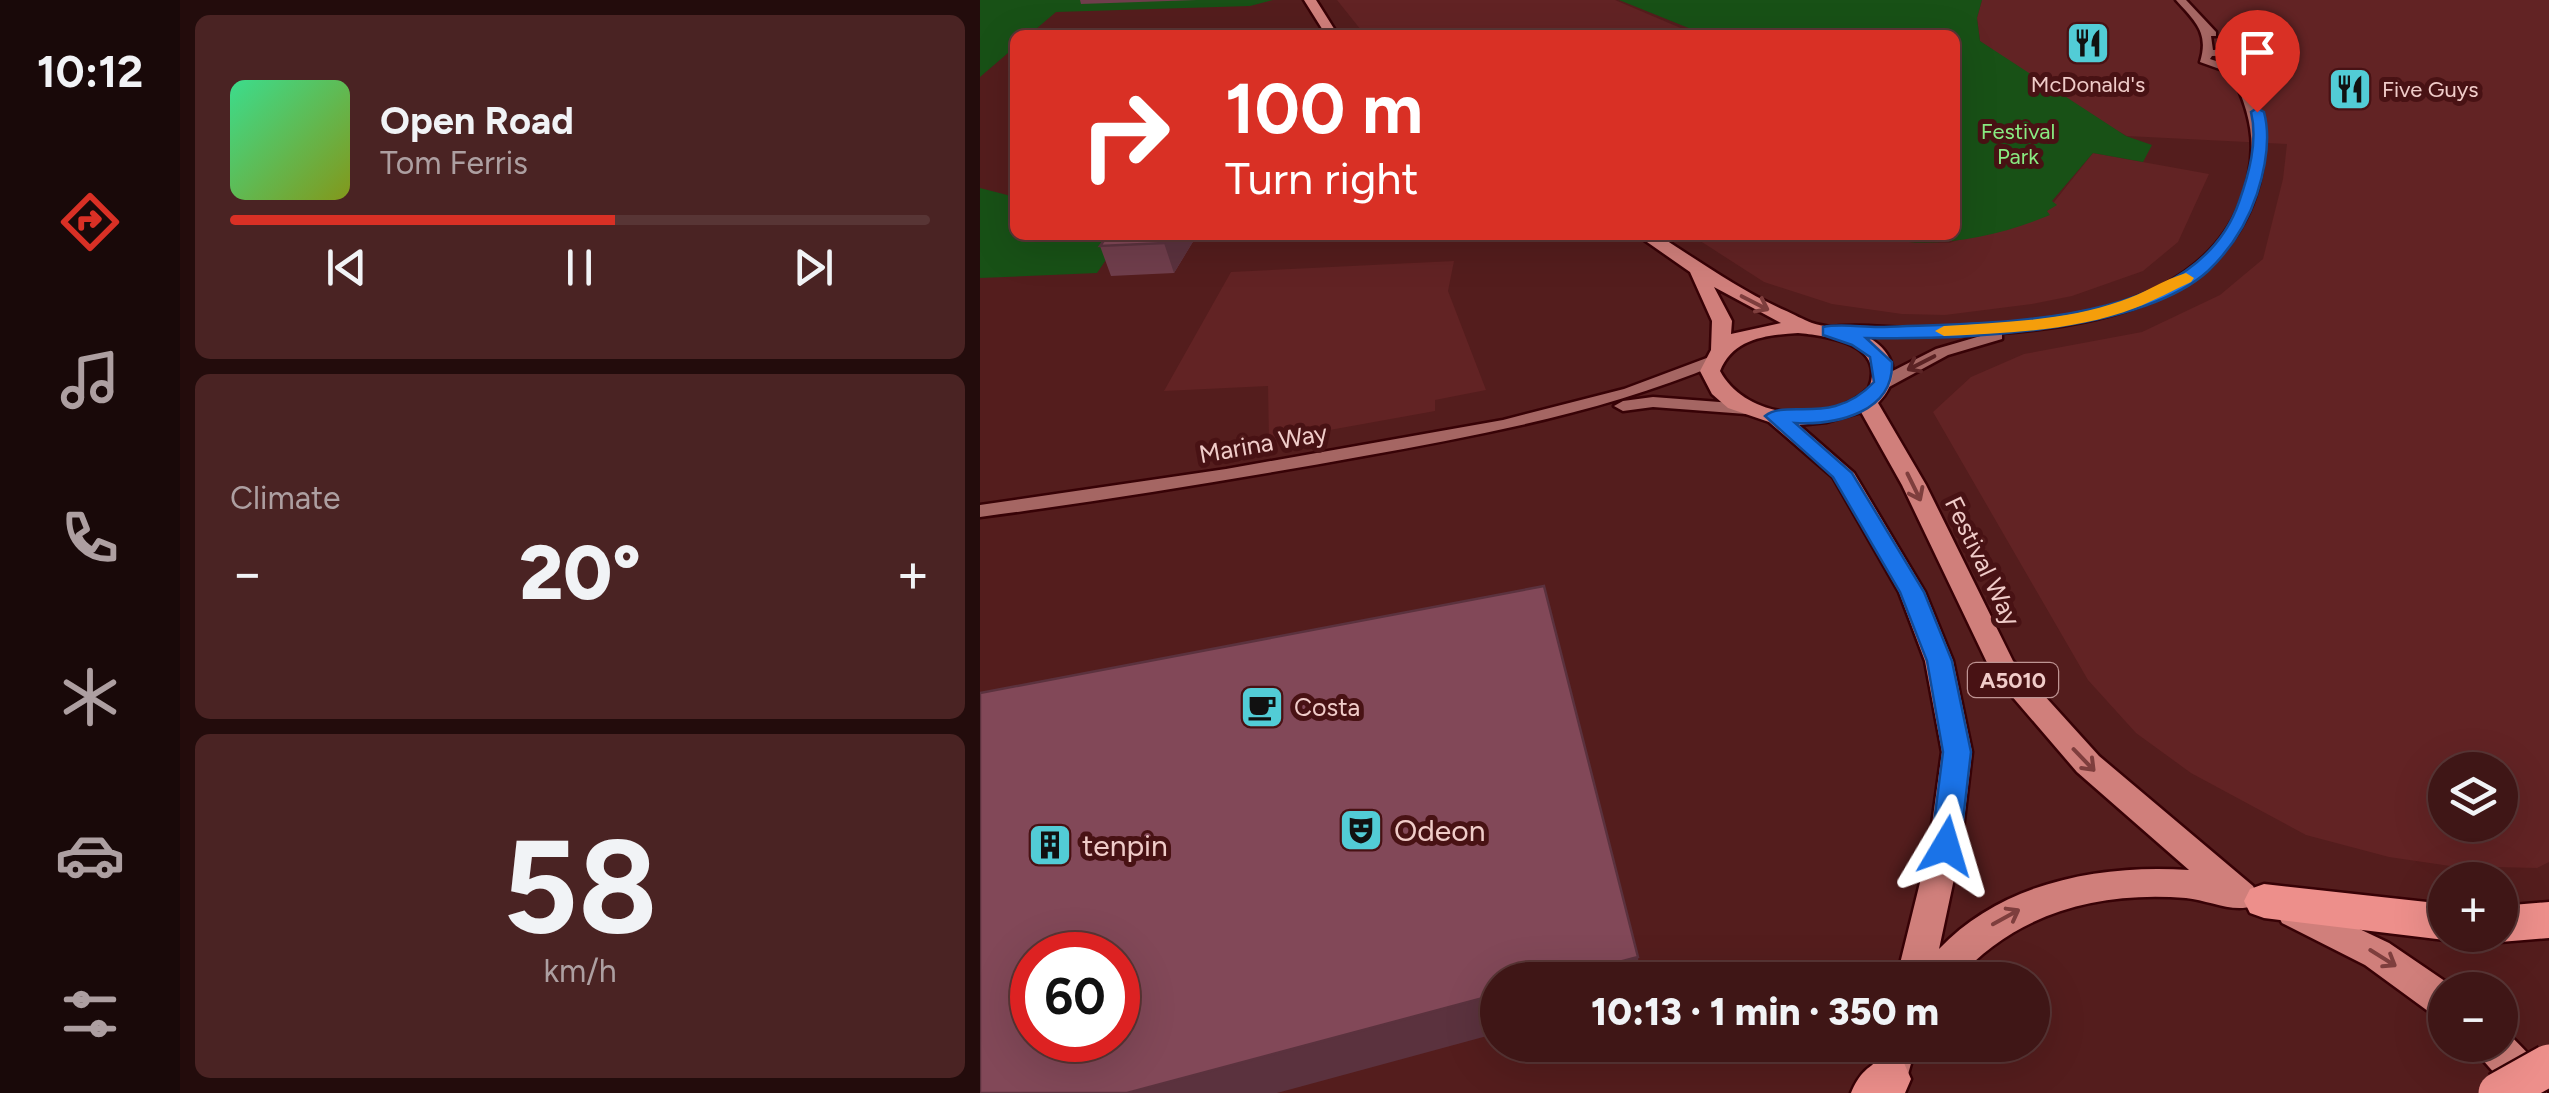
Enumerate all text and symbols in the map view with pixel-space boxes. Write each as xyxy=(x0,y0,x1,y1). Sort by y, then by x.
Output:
pin xyxy=(2215,10,2300,113)
restaurant icon: McDonald's xyxy=(2065,20,2111,66)
icon: arrive xyxy=(2230,25,2285,80)
text: 10:12 xyxy=(37,44,143,98)
text: 100 m xyxy=(1225,66,1423,151)
restaurant icon: Five Guys xyxy=(2327,66,2373,112)
icon: right xyxy=(1060,70,1190,200)
place label: McDonald's xyxy=(2031,71,2145,98)
place label: Five Guys xyxy=(2382,76,2479,103)
text: Open Road xyxy=(380,98,574,144)
park label: Festival Park xyxy=(1981,118,2055,170)
text: Tom Ferris xyxy=(380,144,528,182)
text: Turn right xyxy=(1225,151,1418,205)
icon: directions xyxy=(55,187,125,257)
icon: previous xyxy=(319,240,374,295)
icon: pause xyxy=(552,240,607,295)
icon: next xyxy=(786,240,841,295)
one-way arrow xyxy=(1739,294,1769,313)
icon: music xyxy=(55,345,125,415)
one-way arrow xyxy=(1906,354,1936,373)
street label: Marina Way xyxy=(1197,417,1329,469)
one-way arrow xyxy=(1905,471,1924,501)
text: Climate xyxy=(230,479,341,517)
street label: Festival Way xyxy=(1939,492,2027,630)
icon: phone xyxy=(55,503,125,573)
text: 20° xyxy=(519,528,641,618)
text: − xyxy=(230,540,264,606)
text: + xyxy=(896,540,930,606)
icon: climate xyxy=(55,662,125,732)
road number: A5010 xyxy=(1968,663,2058,697)
cafe icon: Costa xyxy=(1239,684,1285,730)
place label: Costa xyxy=(1294,692,1360,722)
one-way arrow xyxy=(2072,748,2096,772)
map controls xyxy=(2428,752,2518,1062)
button: layers xyxy=(2428,752,2518,842)
position arrow xyxy=(1894,794,1998,898)
theatre icon: Odeon xyxy=(1338,807,1384,853)
text: 58 xyxy=(502,809,658,965)
place label: Odeon xyxy=(1394,812,1485,849)
icon: car xyxy=(55,820,125,890)
building icon: tenpin xyxy=(1027,822,1073,868)
place label: tenpin xyxy=(1082,827,1168,864)
button: + xyxy=(2428,862,2518,952)
one-way arrow xyxy=(1991,907,2021,927)
speed limit sign: 60 xyxy=(1010,932,1140,1062)
one-way arrow xyxy=(2368,948,2397,968)
text: km/h xyxy=(543,952,617,990)
button: − xyxy=(2428,972,2518,1062)
icon: filters xyxy=(55,979,125,1049)
text: 10:13 · 1 min · 350 m xyxy=(1591,989,1939,1035)

